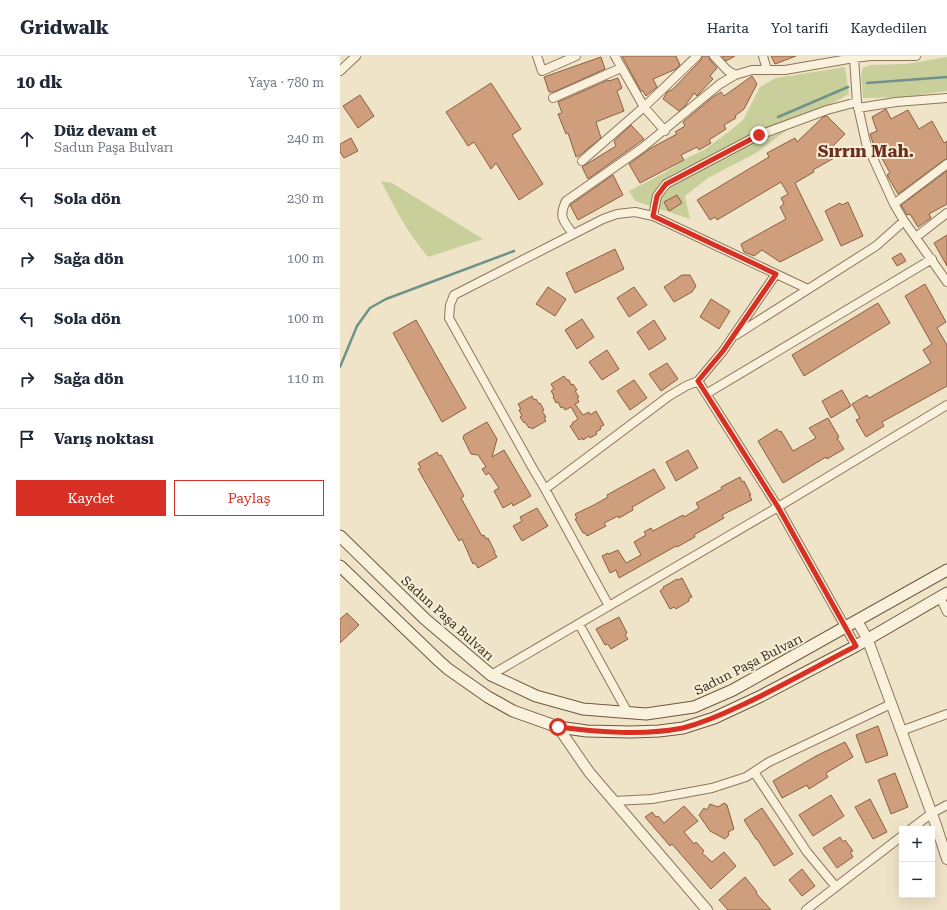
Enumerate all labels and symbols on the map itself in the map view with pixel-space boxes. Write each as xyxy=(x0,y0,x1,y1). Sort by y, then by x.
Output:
route end xyxy=(750,126,768,144)
district label: Sırrın Mah. xyxy=(818,141,914,161)
street label: Sadun Paşa Bulvarı xyxy=(398,573,497,664)
street label: Sadun Paşa Bulvarı xyxy=(692,631,805,698)
route start xyxy=(549,718,567,736)

